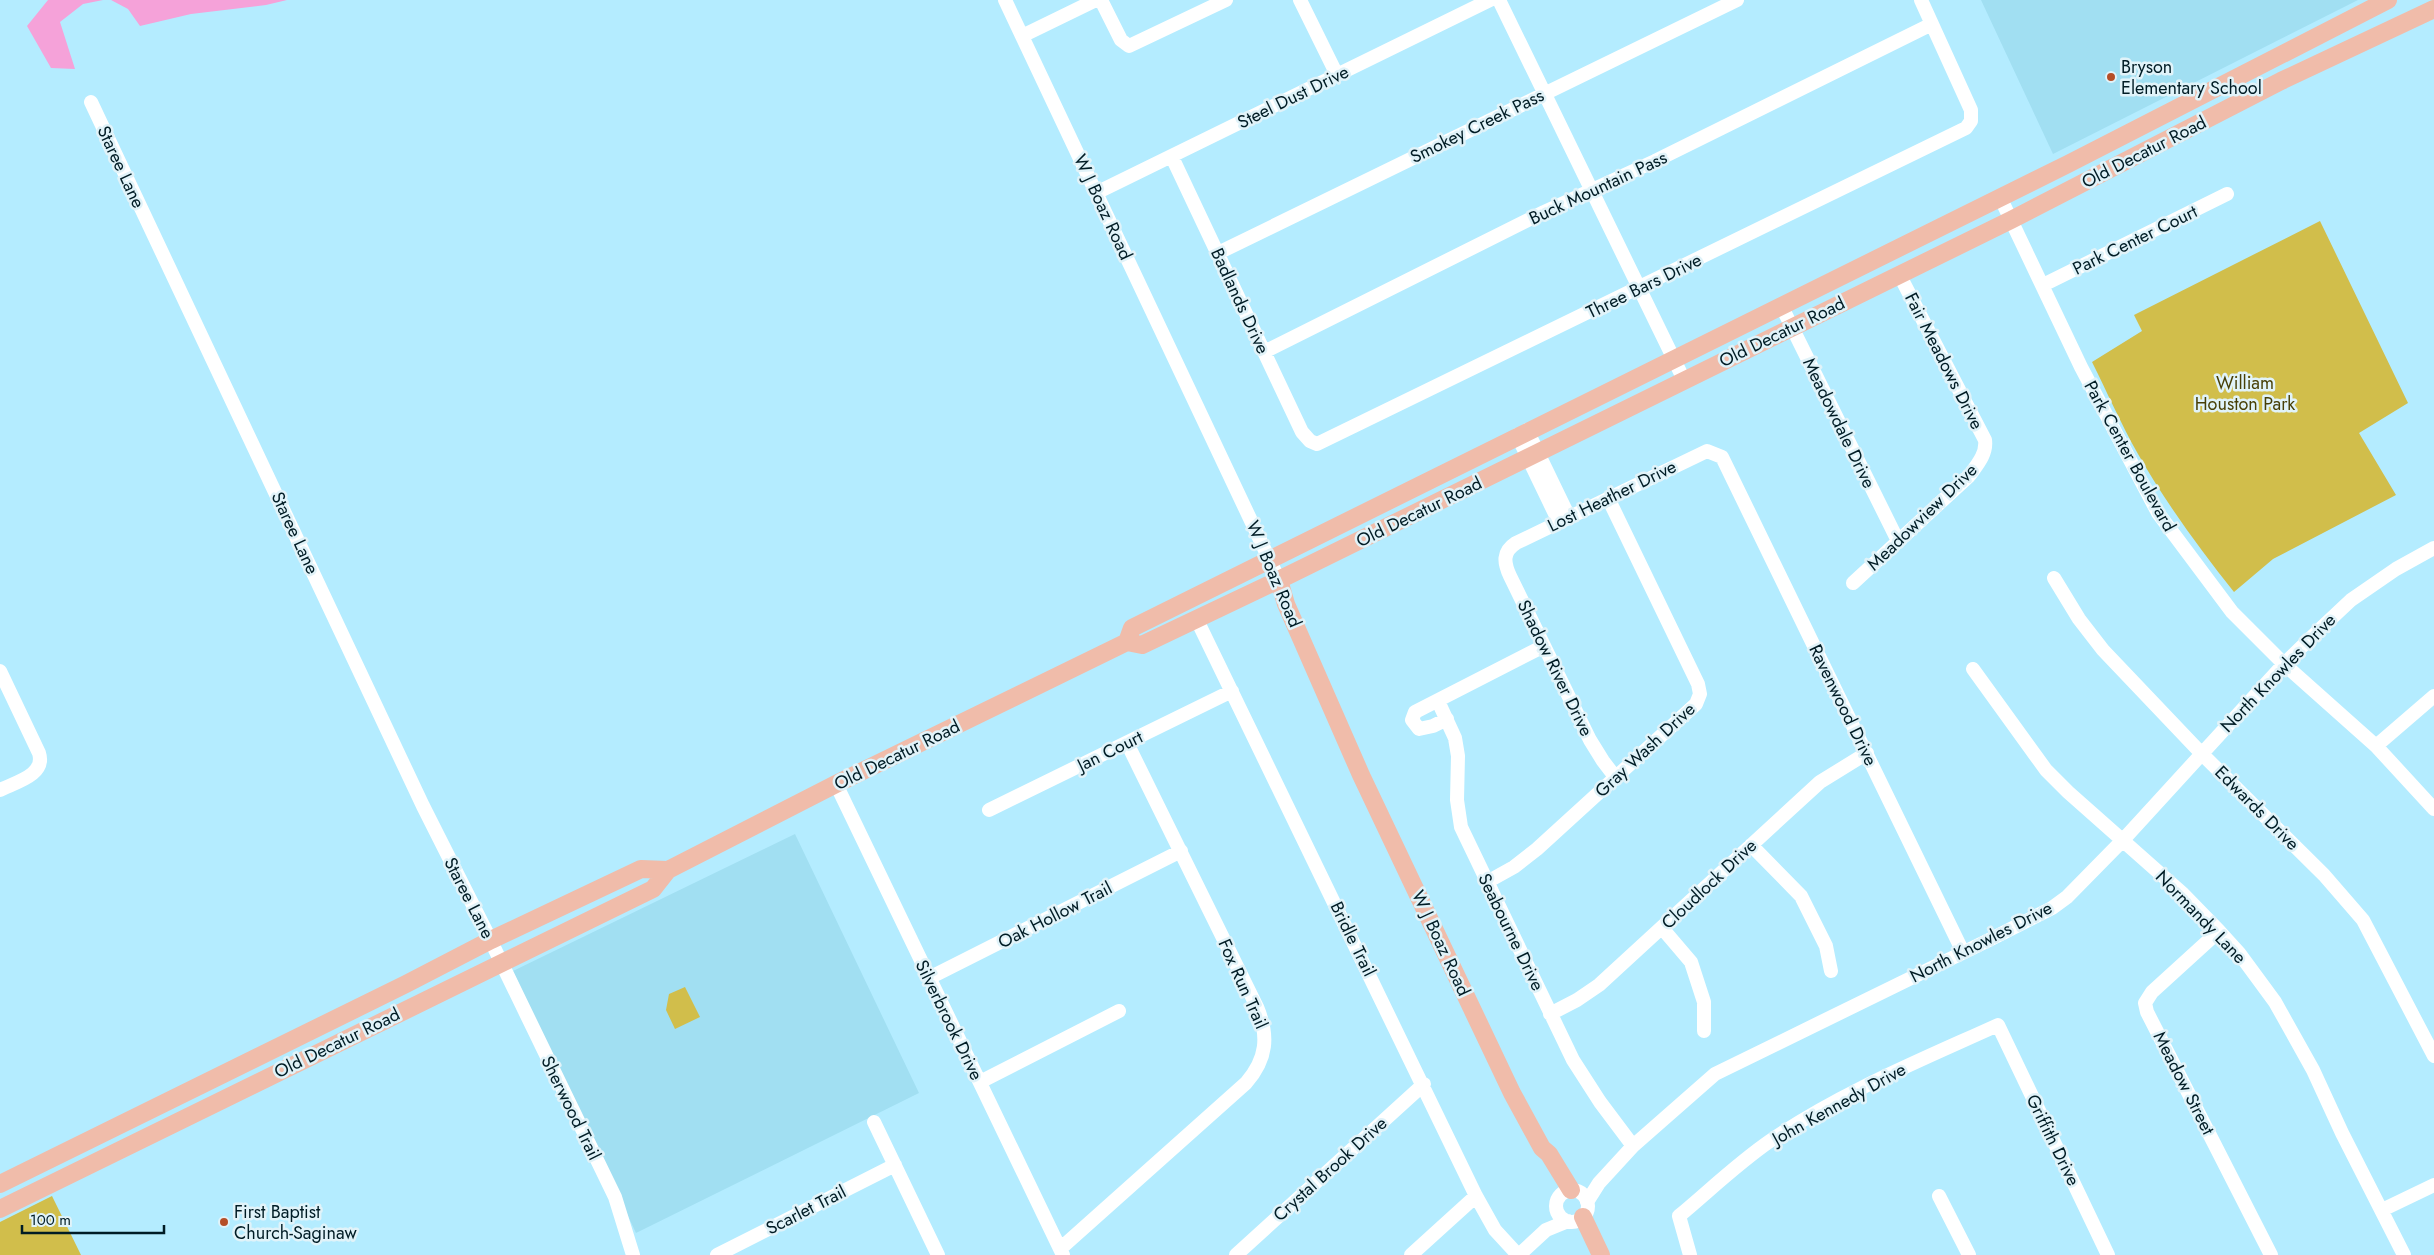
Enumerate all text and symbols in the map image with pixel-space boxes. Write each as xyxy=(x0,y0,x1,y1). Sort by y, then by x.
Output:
place label: Bryson Elementary School xyxy=(2121,54,2262,101)
street label: Steel Dust Drive xyxy=(1233,59,1353,135)
marker: Bryson Elementary School xyxy=(2105,71,2117,83)
street label: Smokey Creek Pass xyxy=(1406,82,1548,170)
street label: Old Decatur Road xyxy=(2077,109,2211,195)
street label: Staree Lane xyxy=(91,122,151,212)
street label: Buck Mountain Pass xyxy=(1525,145,1671,231)
street label: W J Boaz Road xyxy=(1067,150,1139,264)
street label: Park Center Court xyxy=(2068,198,2202,281)
street label: Badlands Drive xyxy=(1204,244,1276,358)
street label: Three Bars Drive xyxy=(1582,247,1706,325)
street label: Fair Meadows Drive xyxy=(1898,288,1990,434)
street label: Old Decatur Road xyxy=(1715,290,1849,374)
street label: Meadowdale Drive xyxy=(1796,353,1882,493)
park label: William Houston Park xyxy=(2195,370,2295,417)
street label: Park Center Boulevard xyxy=(2078,376,2182,536)
street label: Lost Heather Drive xyxy=(1543,454,1681,538)
street label: Meadowview Drive xyxy=(1861,458,1983,576)
street label: Old Decatur Road xyxy=(1352,470,1486,554)
street label: Staree Lane xyxy=(265,488,325,578)
street label: W J Boaz Road xyxy=(1240,516,1308,632)
street label: Shadow River Drive xyxy=(1511,595,1599,741)
street label: North Knowles Drive xyxy=(2214,608,2342,738)
street label: Ravenwood Drive xyxy=(1802,640,1884,770)
street label: Gray Wash Drive xyxy=(1589,697,1701,803)
street label: Old Decatur Road xyxy=(830,713,964,797)
street label: Jan Court xyxy=(1071,724,1148,779)
street label: Edwards Drive xyxy=(2209,760,2305,856)
street label: Cloudlock Drive xyxy=(1656,833,1762,935)
street label: Staree Lane xyxy=(437,853,501,943)
street label: Normandy Lane xyxy=(2150,864,2252,970)
street label: Seabourne Drive xyxy=(1471,869,1551,995)
street label: Oak Hollow Trail xyxy=(993,875,1117,955)
street label: W J Boaz Road xyxy=(1405,886,1477,1000)
street label: North Knowles Drive xyxy=(1905,895,2057,989)
street label: Bridle Trail xyxy=(1324,897,1382,981)
street label: Fox Run Trail xyxy=(1212,935,1274,1033)
street label: Silverbrook Drive xyxy=(909,955,989,1085)
street label: Old Decatur Road xyxy=(270,1001,404,1085)
street label: Meadow Street xyxy=(2147,1027,2222,1140)
street label: Sherwood Trail xyxy=(535,1051,607,1165)
street label: John Kennedy Drive xyxy=(1766,1056,1911,1152)
street label: Griffith Drive xyxy=(2020,1090,2086,1190)
street label: Crystal Brook Drive xyxy=(1267,1111,1393,1227)
street label: Scarlet Trail xyxy=(761,1179,851,1241)
place label: First Baptist Church-Saginaw xyxy=(234,1199,357,1246)
scale bar xyxy=(22,1202,165,1234)
text: 100 m xyxy=(30,1209,71,1231)
marker: First Baptist Church-Saginaw xyxy=(218,1216,230,1228)

